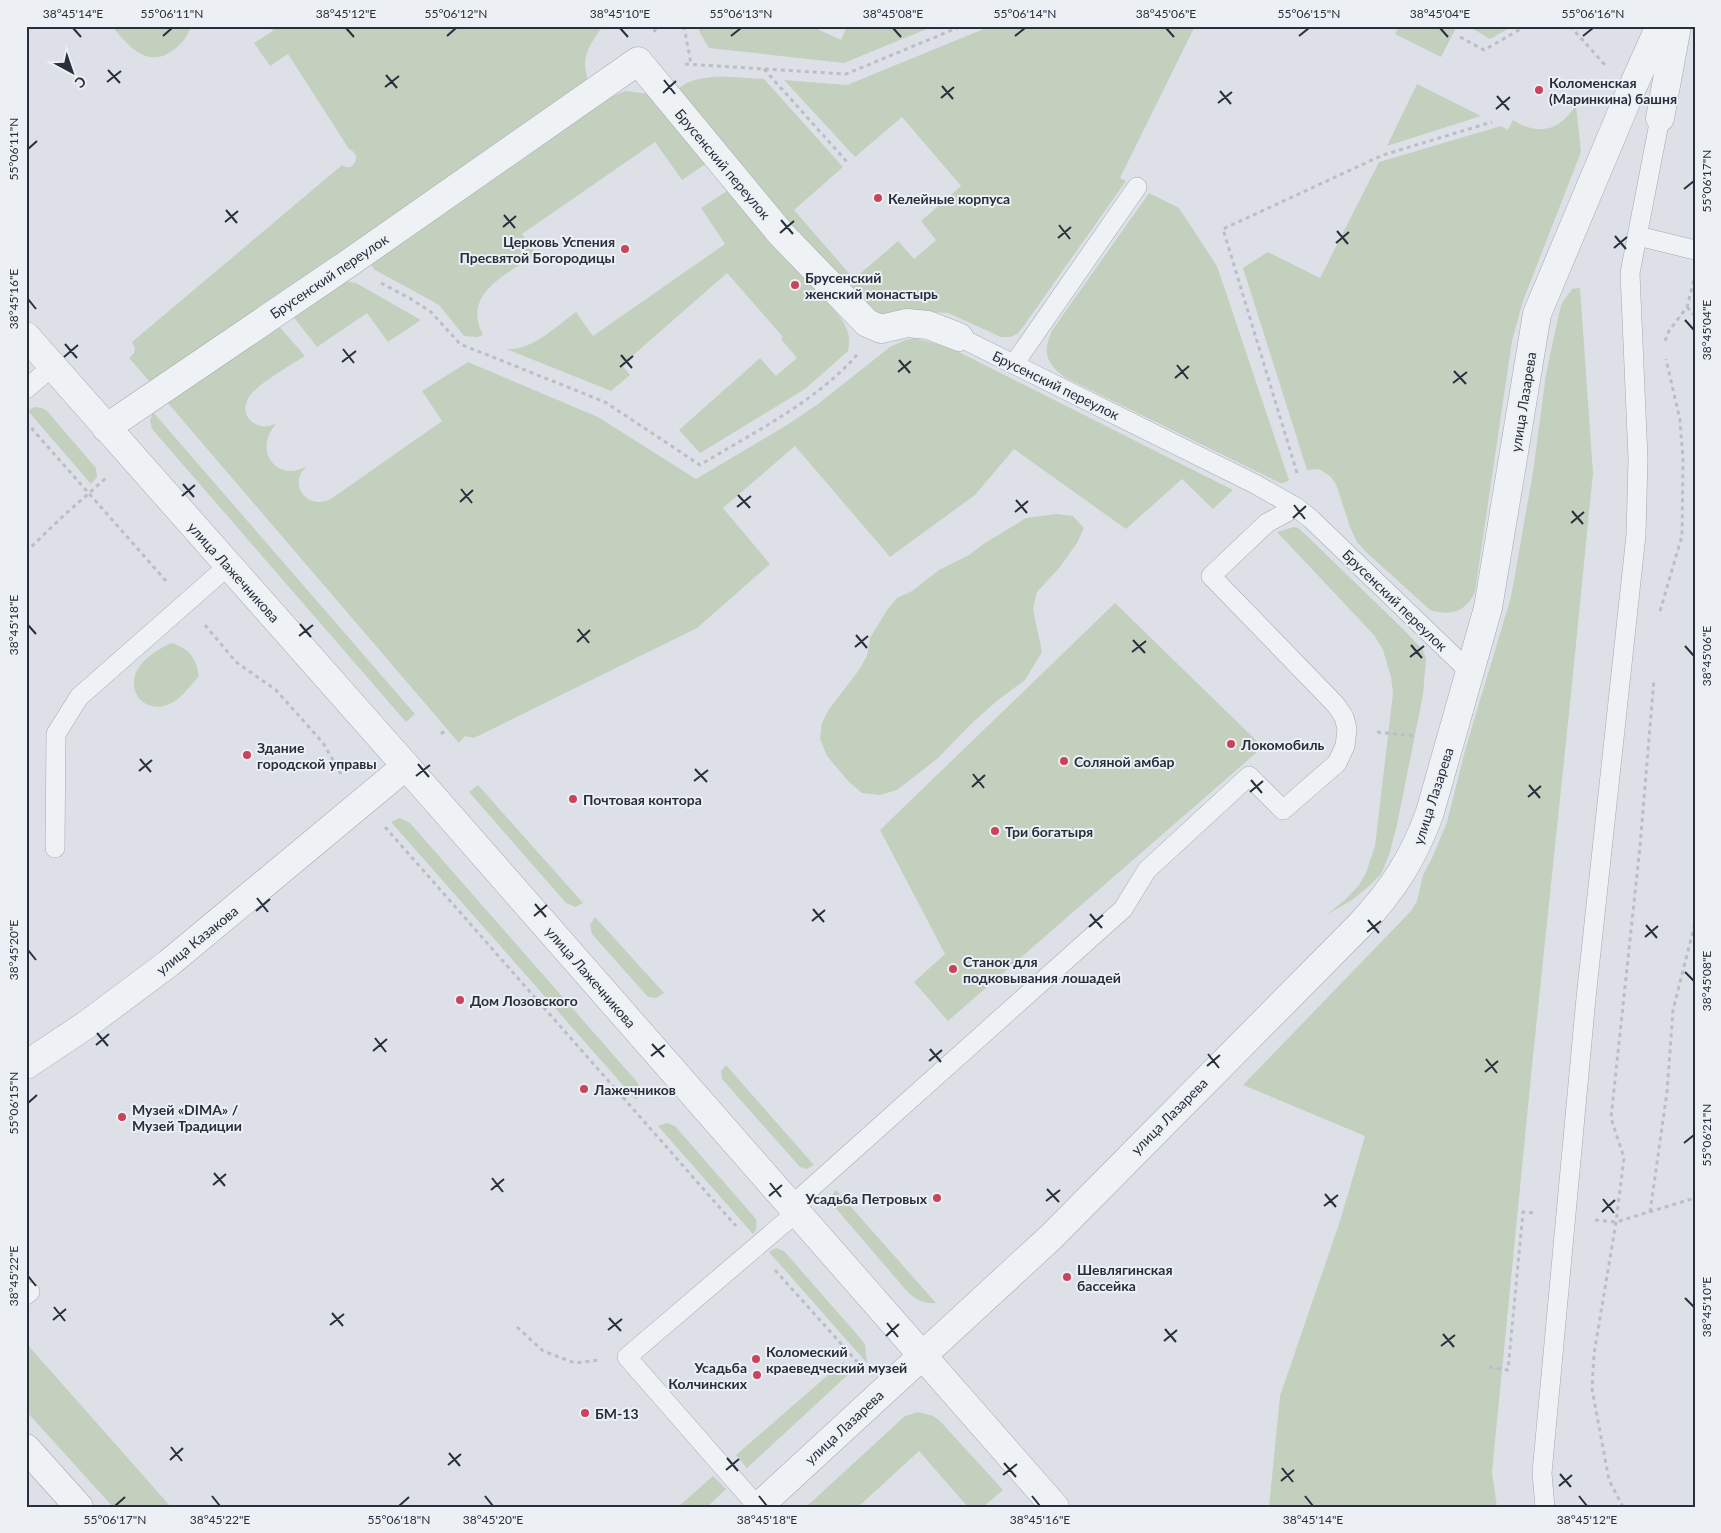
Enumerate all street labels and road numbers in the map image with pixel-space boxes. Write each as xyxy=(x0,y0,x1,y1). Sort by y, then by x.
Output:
street label: Брусенский переулок xyxy=(672,105,775,223)
street label: Брусенский переулок xyxy=(267,230,392,322)
street label: Брусенский переулок xyxy=(990,347,1123,423)
street label: улица Лазарева xyxy=(1507,351,1539,453)
street label: улица Лажечникова xyxy=(185,518,283,626)
street label: Брусенский переулок xyxy=(1339,546,1451,655)
street label: улица Лазарева xyxy=(1409,745,1457,847)
street label: улица Казакова xyxy=(153,902,241,978)
street label: улица Лажечникова xyxy=(542,923,640,1031)
street label: улица Лазарева xyxy=(1127,1074,1211,1158)
street label: улица Лазарева xyxy=(801,1386,887,1468)

